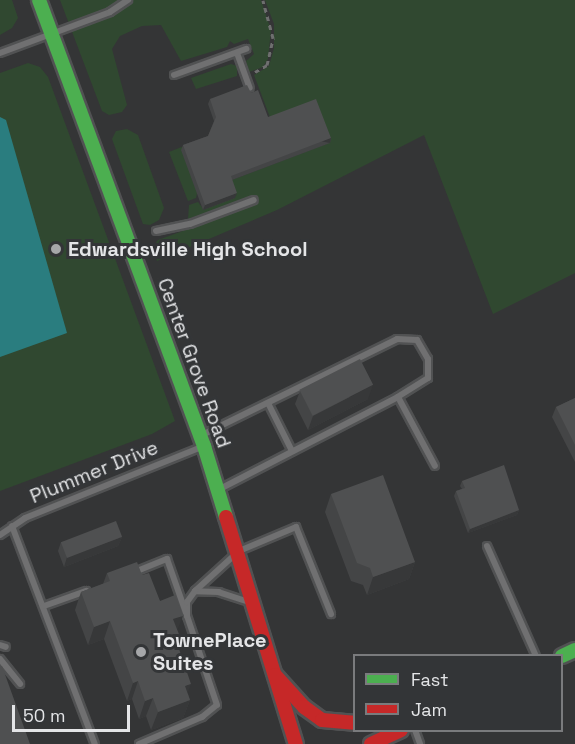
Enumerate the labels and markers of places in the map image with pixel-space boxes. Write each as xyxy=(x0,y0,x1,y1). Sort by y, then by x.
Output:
place label: Edwardsville High School xyxy=(68,237,308,261)
marker: Edwardsville High School xyxy=(49,242,63,256)
place label: TownePlace Suites xyxy=(153,628,267,675)
marker: TownePlace Suites xyxy=(134,645,148,659)

